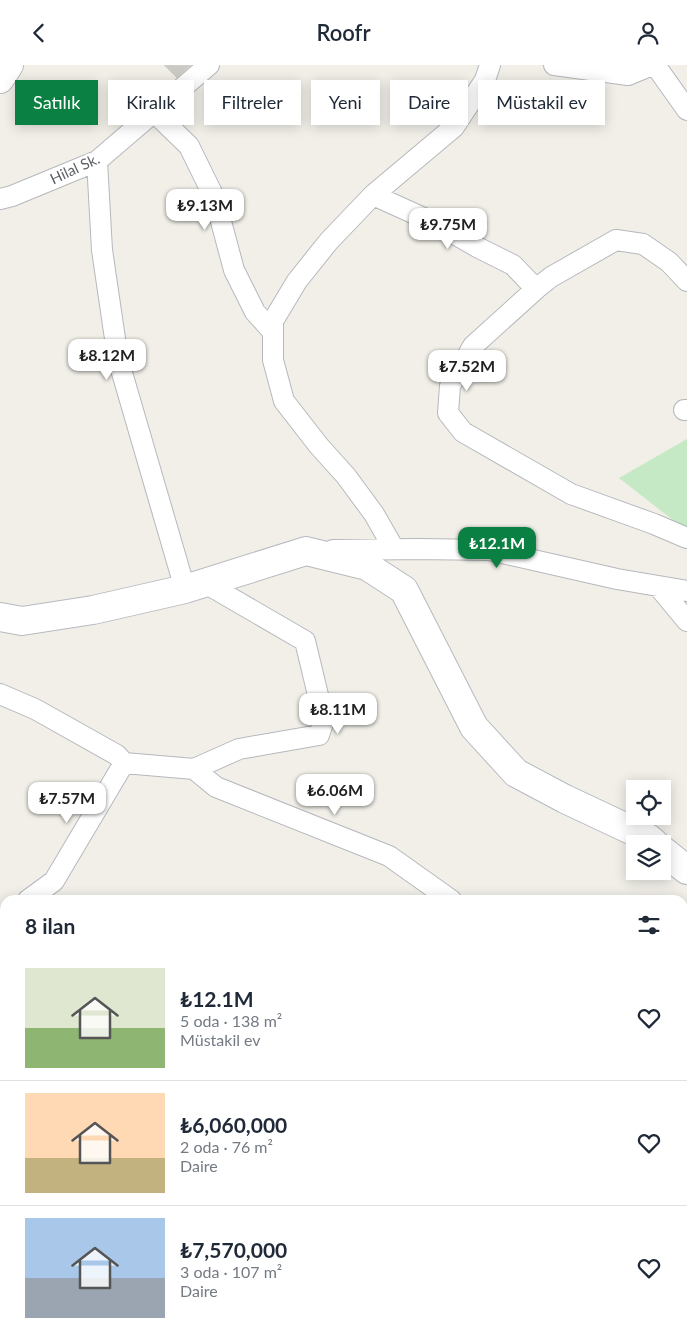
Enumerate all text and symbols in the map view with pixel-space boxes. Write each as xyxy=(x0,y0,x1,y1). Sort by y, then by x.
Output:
icon: back xyxy=(25,19,53,47)
text: Roofr xyxy=(316,19,371,46)
icon: person xyxy=(634,19,662,47)
chip: Satılık xyxy=(15,80,98,125)
chip: Kiralık xyxy=(108,80,194,125)
chip: Filtreler xyxy=(204,80,301,125)
chip: Yeni xyxy=(311,80,380,125)
chip: Daire xyxy=(390,80,468,125)
chip: Müstakil ev xyxy=(478,80,605,125)
street label: Hilal Sk. xyxy=(47,149,102,187)
pin: ₺9.13M xyxy=(164,189,246,231)
text: ₺9.13M xyxy=(177,195,233,214)
pin: ₺9.75M xyxy=(407,207,489,250)
text: ₺9.75M xyxy=(420,214,476,233)
pin: ₺8.12M xyxy=(66,339,148,381)
text: ₺8.12M xyxy=(79,345,135,364)
pin: ₺7.52M xyxy=(426,349,508,392)
text: ₺7.52M xyxy=(439,356,495,375)
pin: ₺12.1M xyxy=(456,527,538,569)
text: ₺12.1M xyxy=(469,533,525,552)
pin: ₺8.11M xyxy=(297,693,379,735)
text: ₺8.11M xyxy=(310,699,366,718)
pin: ₺6.06M xyxy=(294,773,376,816)
text: ₺6.06M xyxy=(307,780,363,799)
map controls xyxy=(626,780,671,880)
button: locate xyxy=(626,780,671,825)
pin: ₺7.57M xyxy=(26,781,108,824)
text: ₺7.57M xyxy=(39,788,95,807)
button: layers xyxy=(626,835,671,880)
icon: filters xyxy=(635,911,663,939)
text: 8 ilan xyxy=(25,913,75,938)
text: ₺12.1M xyxy=(180,986,254,1011)
icon: home xyxy=(65,988,125,1048)
icon: heart xyxy=(635,1004,663,1032)
text: 5 oda · 138 m² xyxy=(180,1011,282,1030)
text: Müstakil ev xyxy=(180,1030,261,1049)
text: ₺6,060,000 xyxy=(180,1112,287,1137)
icon: home xyxy=(65,1113,125,1173)
icon: heart xyxy=(635,1129,663,1157)
text: 2 oda · 76 m² xyxy=(180,1137,273,1156)
text: Daire xyxy=(180,1156,218,1175)
text: ₺7,570,000 xyxy=(180,1237,287,1262)
icon: home xyxy=(65,1238,125,1298)
icon: heart xyxy=(635,1254,663,1282)
text: 3 oda · 107 m² xyxy=(180,1262,282,1281)
text: Daire xyxy=(180,1281,218,1300)

